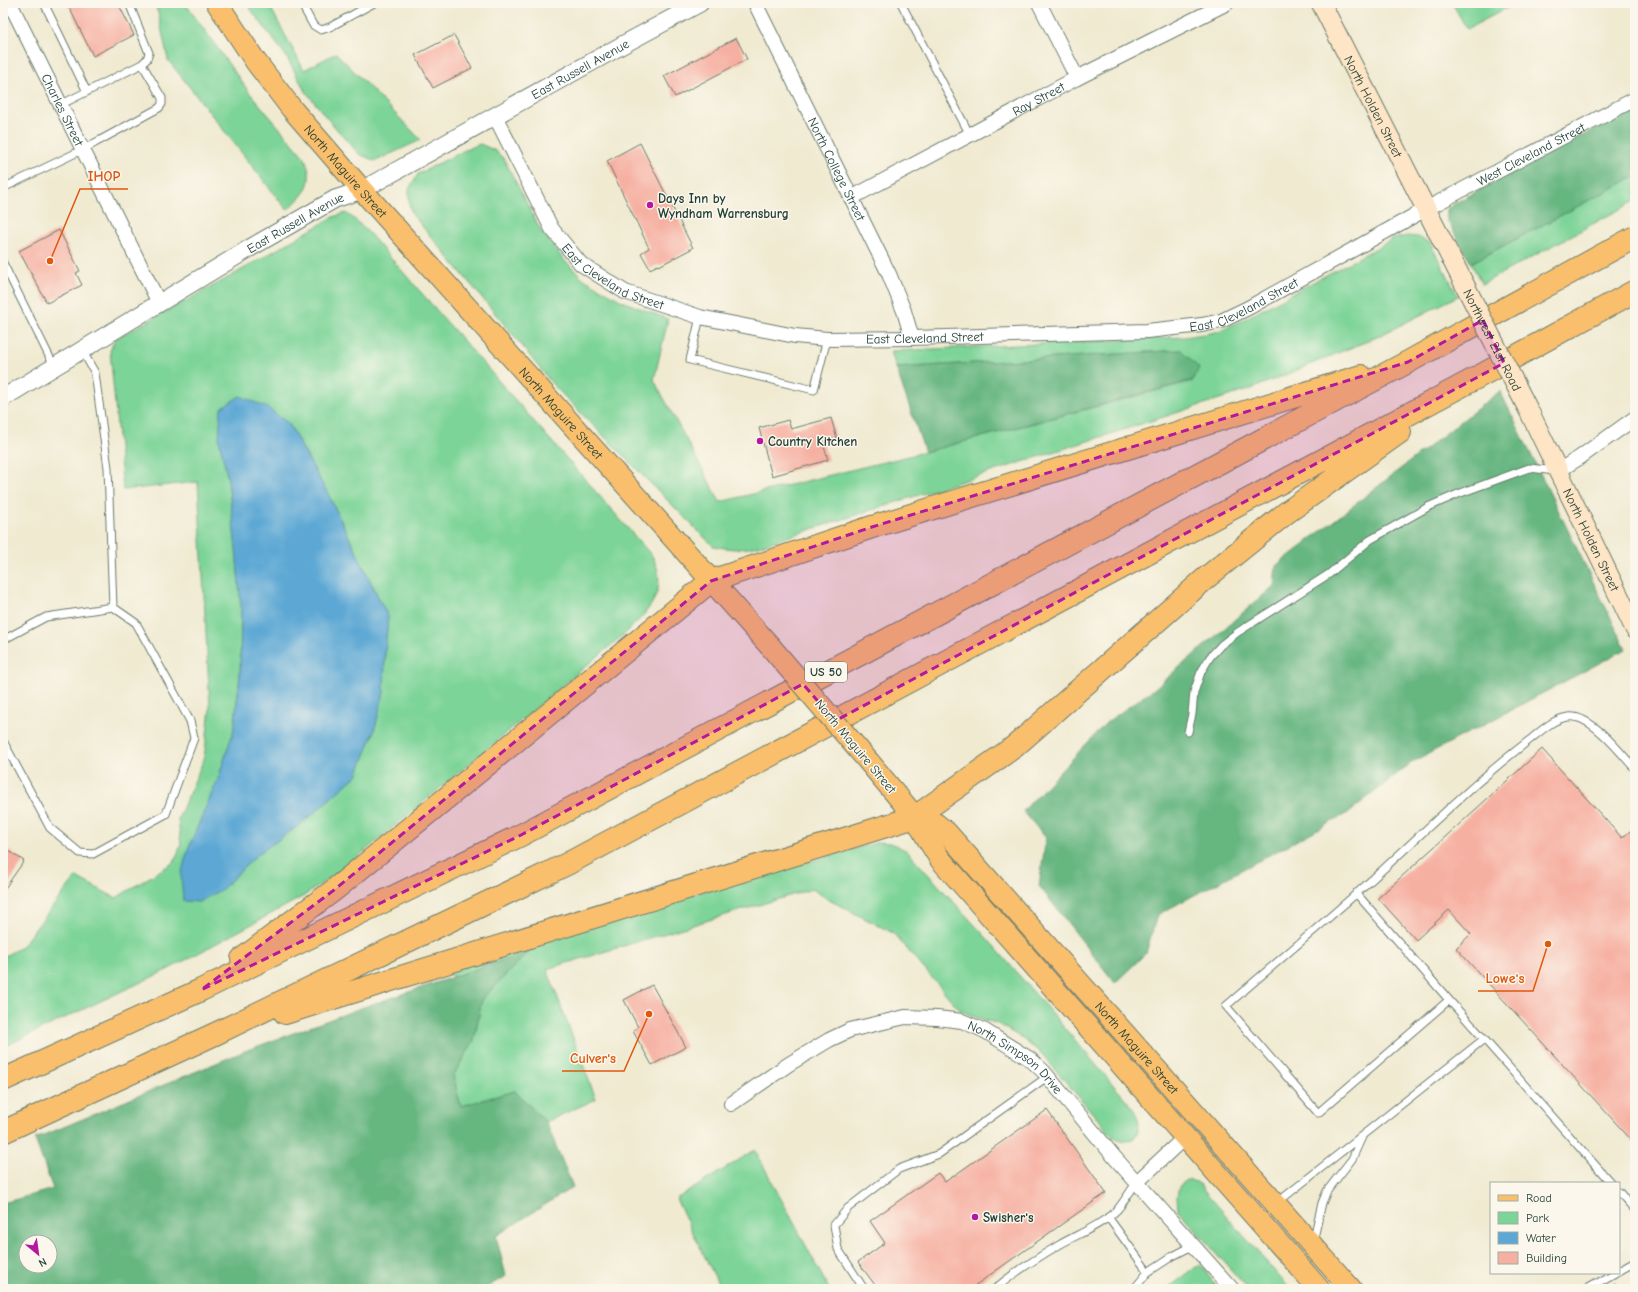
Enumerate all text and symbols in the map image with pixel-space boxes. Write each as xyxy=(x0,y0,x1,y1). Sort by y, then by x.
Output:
street label: East Russell Avenue xyxy=(529,36,632,102)
street label: North Holden Street xyxy=(1341,53,1406,161)
street label: Charles Street xyxy=(38,71,87,149)
street label: Ray Street xyxy=(1010,78,1068,119)
street label: North College Street xyxy=(805,115,869,224)
street label: West Cleveland Street xyxy=(1474,119,1589,189)
street label: North Maguire Street xyxy=(301,122,391,222)
callout: IHOP xyxy=(80,163,128,189)
text: IHOP xyxy=(88,168,120,185)
street label: East Russell Avenue xyxy=(244,189,346,256)
place label: Days Inn by Wyndham Warrensburg xyxy=(658,191,789,221)
marker: Days Inn by Wyndham Warrensburg xyxy=(645,200,655,210)
street label: East Cleveland Street xyxy=(559,240,667,313)
street label: East Cleveland Street xyxy=(1189,274,1302,334)
street label: Northwest 21st Road xyxy=(1460,286,1524,393)
street label: East Cleveland Street xyxy=(866,329,985,347)
street label: North Maguire Street xyxy=(516,364,607,463)
place label: Country Kitchen xyxy=(768,434,857,449)
marker: Country Kitchen xyxy=(755,436,765,446)
street label: North Holden Street xyxy=(1560,486,1623,595)
road number: US 50 xyxy=(805,662,847,682)
street label: North Maguire Street xyxy=(812,696,900,797)
callout: Lowe's xyxy=(1478,965,1533,991)
text: Lowe's xyxy=(1486,970,1524,987)
street label: North Maguire Street xyxy=(1092,999,1182,1098)
street label: North Simpson Drive xyxy=(966,1018,1066,1097)
callout: Culver's xyxy=(562,1045,624,1071)
text: Culver's xyxy=(570,1050,616,1067)
legend xyxy=(1490,1182,1620,1274)
text: Road xyxy=(1526,1191,1552,1205)
place label: Swisher's xyxy=(983,1210,1034,1225)
text: Park xyxy=(1526,1211,1549,1225)
marker: Swisher's xyxy=(970,1212,980,1222)
text: Water xyxy=(1526,1231,1556,1245)
north arrow xyxy=(18,1234,58,1274)
text: Building xyxy=(1526,1251,1567,1265)
text: N xyxy=(36,1255,49,1270)

